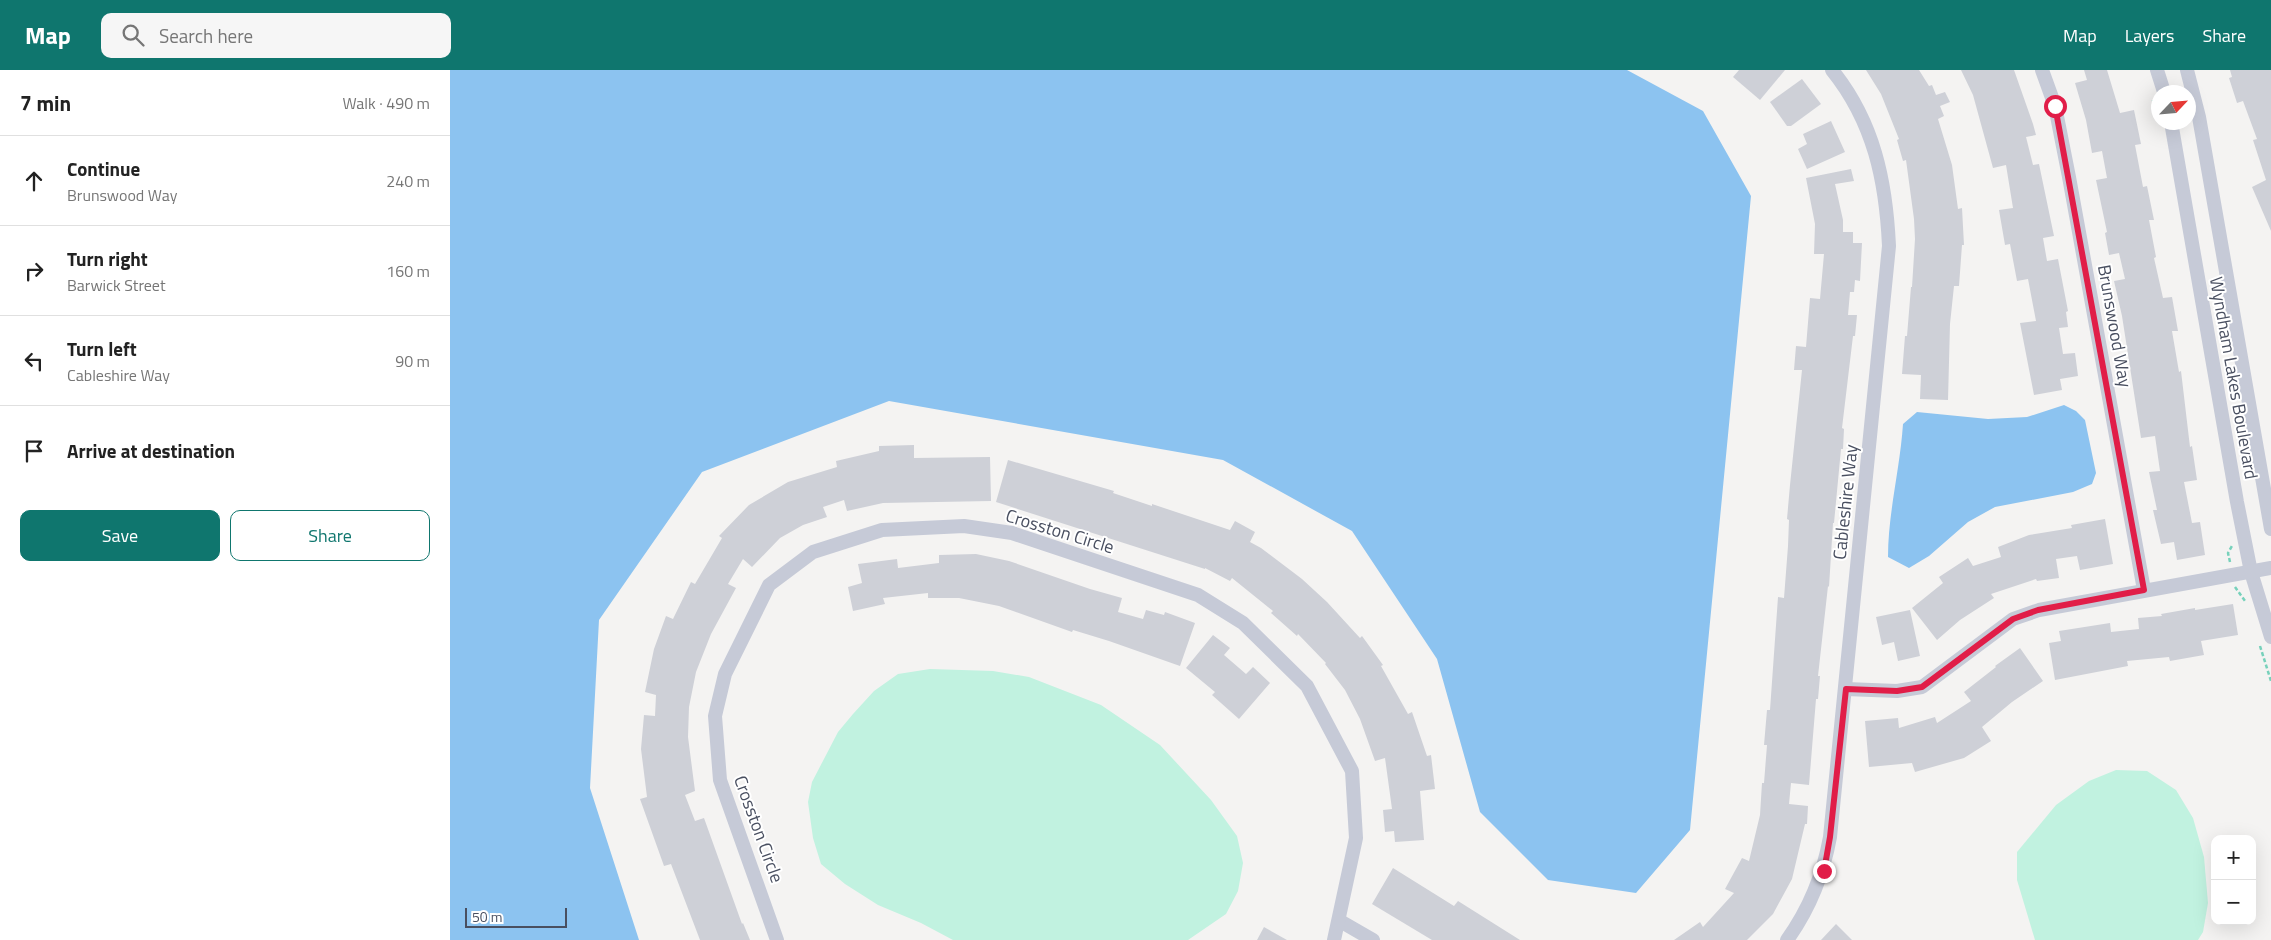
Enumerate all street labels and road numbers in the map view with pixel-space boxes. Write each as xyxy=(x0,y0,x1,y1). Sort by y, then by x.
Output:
street label: Brunswood Way xyxy=(2091,262,2139,390)
street label: Wyndham Lakes Boulevard xyxy=(2203,275,2265,481)
street label: Cableshire Way xyxy=(1826,443,1865,561)
street label: Crosston Circle xyxy=(1002,502,1118,560)
street label: Crosston Circle xyxy=(727,772,791,886)

